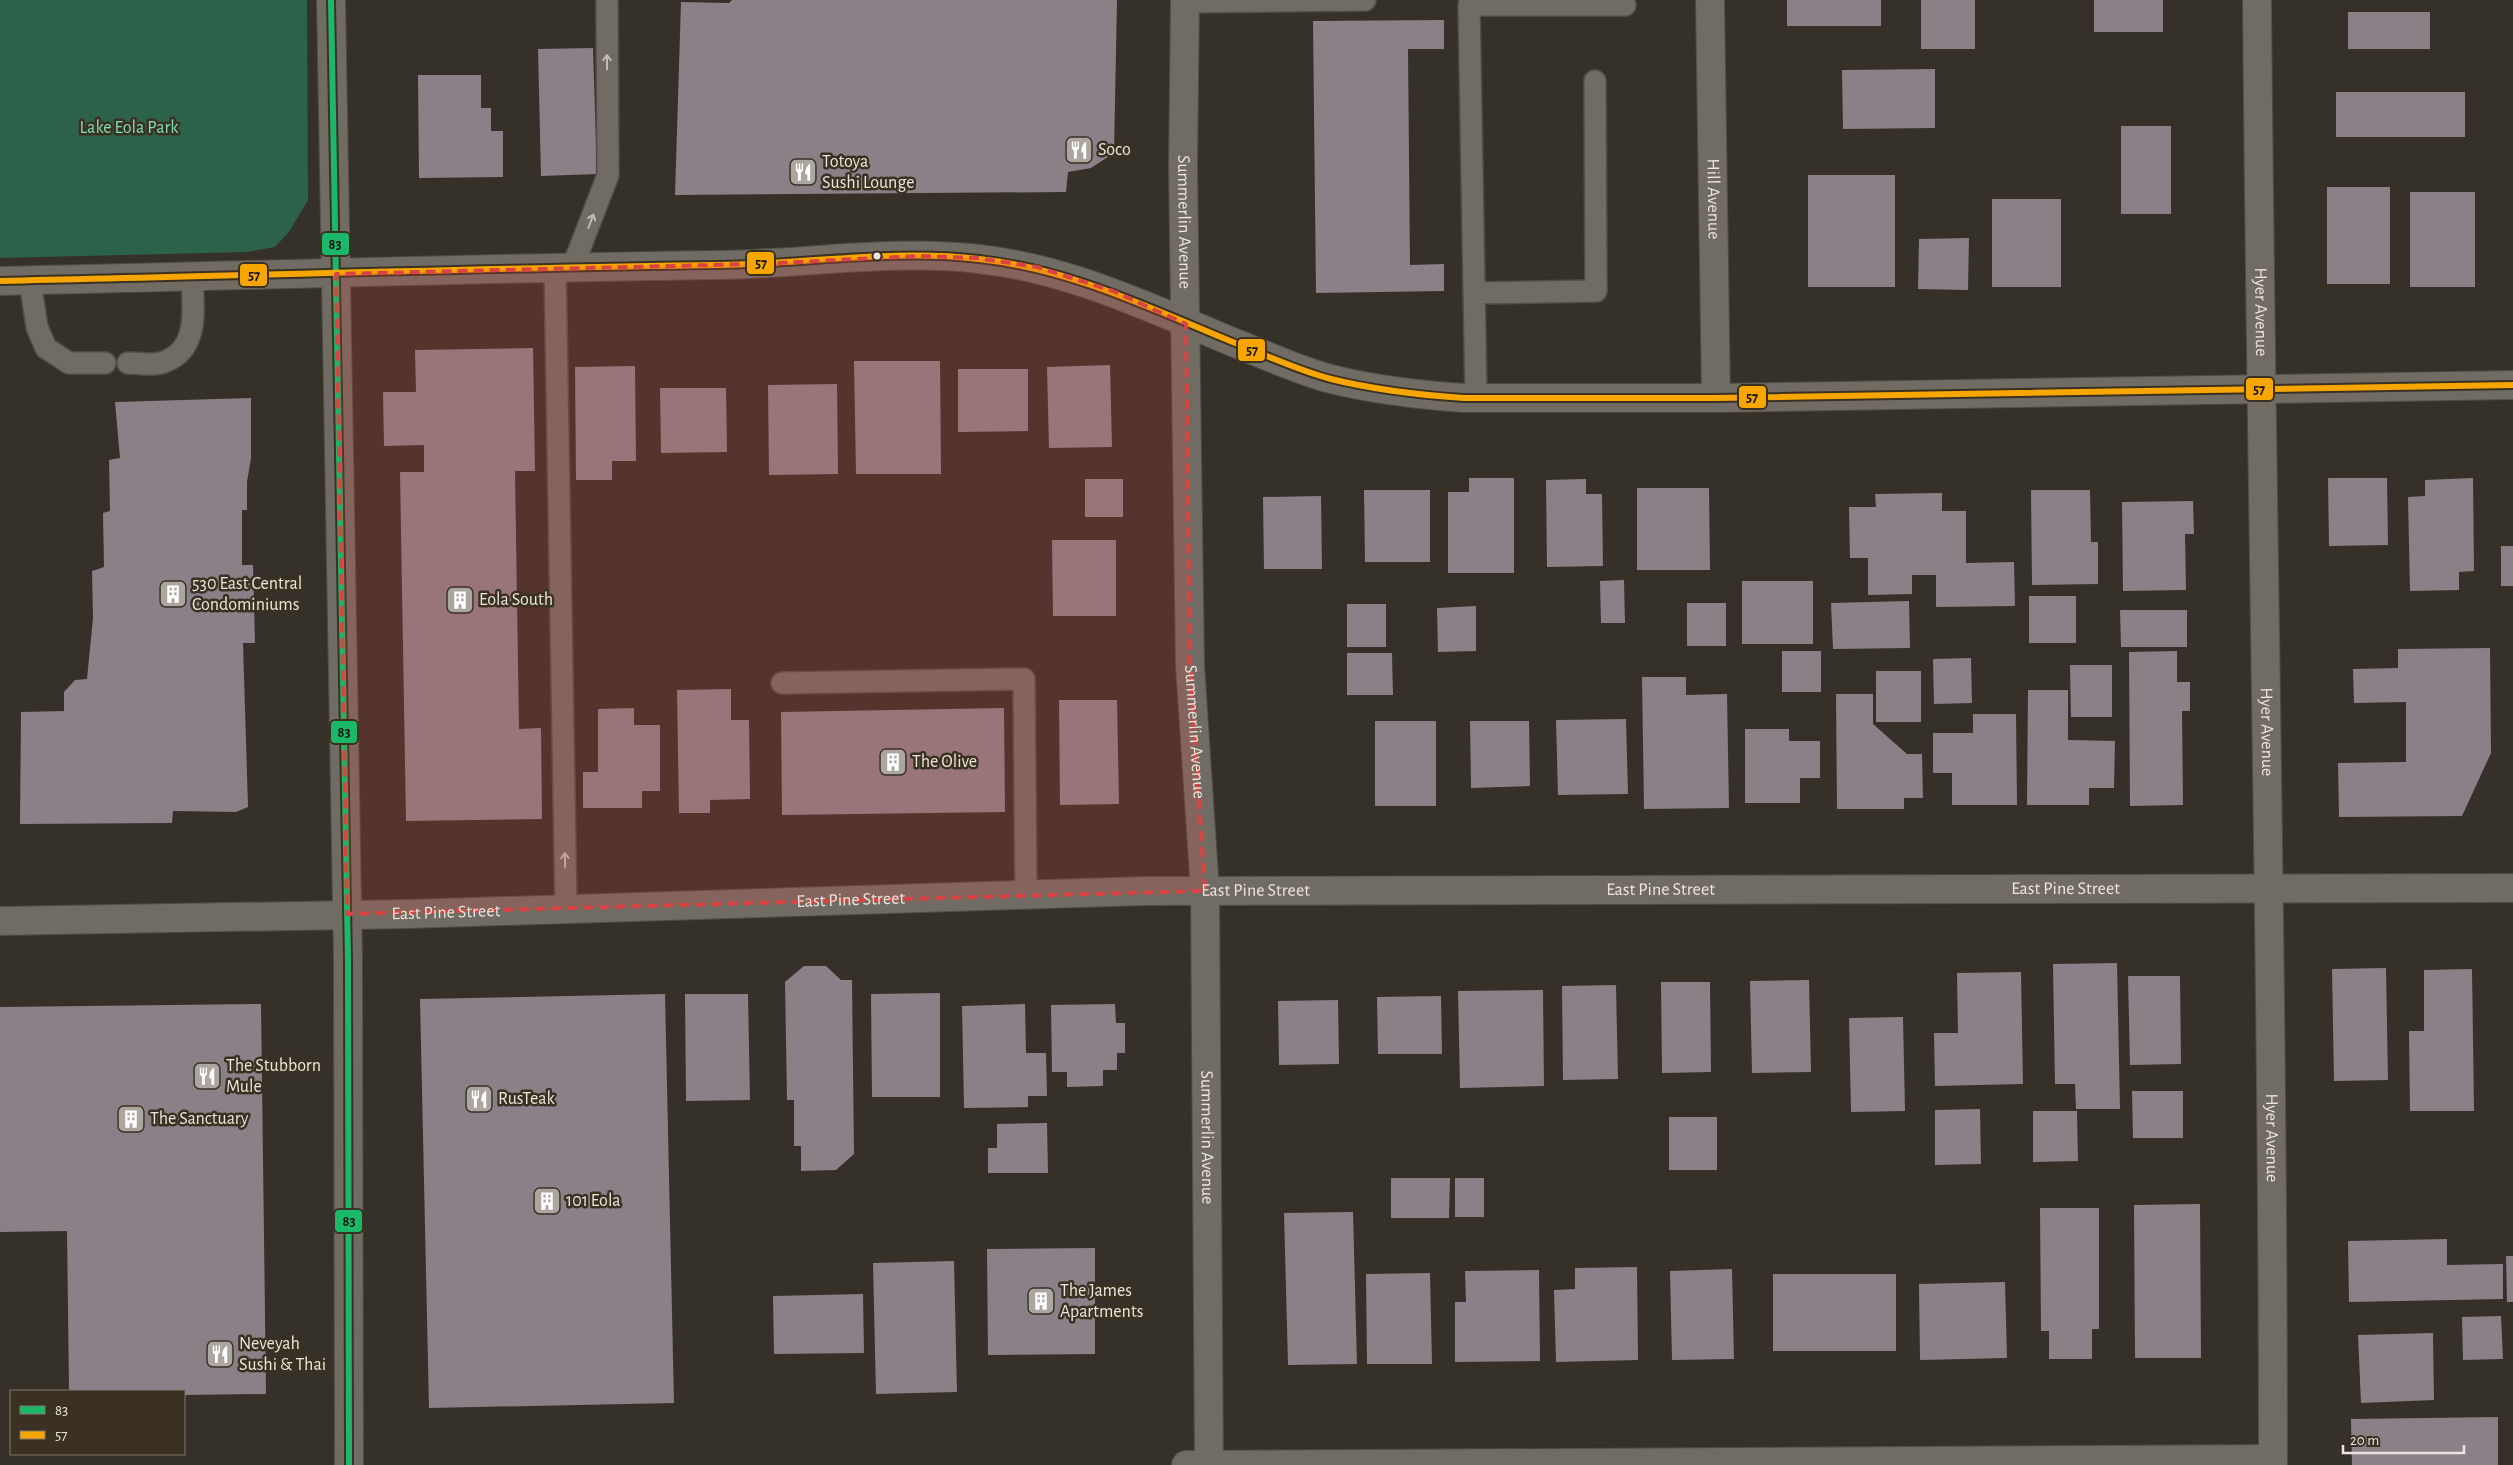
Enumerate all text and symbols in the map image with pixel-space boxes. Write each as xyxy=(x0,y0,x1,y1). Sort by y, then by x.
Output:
one-way arrow xyxy=(602,54,612,70)
park label: Lake Eola Park xyxy=(80,119,179,137)
restaurant icon: Soco xyxy=(1064,135,1094,165)
place label: Soco xyxy=(1098,141,1131,159)
place label: Totoya Sushi Lounge xyxy=(822,153,914,192)
street label: Summerlin Avenue xyxy=(1174,155,1194,289)
restaurant icon: Totoya Sushi Lounge xyxy=(788,157,818,187)
street label: Hill Avenue xyxy=(1703,158,1723,240)
one-way arrow xyxy=(586,214,596,229)
line badge: 83 xyxy=(321,232,350,256)
text: 83 xyxy=(329,238,341,252)
line badge: 57 xyxy=(746,251,775,275)
unlabelled marker xyxy=(872,251,882,261)
text: 57 xyxy=(755,257,767,271)
line badge: 57 xyxy=(239,263,268,287)
street label: Hyer Avenue xyxy=(2251,267,2270,357)
text: 57 xyxy=(248,269,260,283)
line badge: 57 xyxy=(1237,338,1266,362)
text: 57 xyxy=(1246,344,1258,358)
line badge: 57 xyxy=(2245,377,2274,401)
text: 57 xyxy=(2253,383,2265,397)
line badge: 57 xyxy=(1738,385,1767,409)
text: 57 xyxy=(1746,391,1758,405)
place label: 530 East Central Condominiums xyxy=(192,575,302,614)
building icon: 530 East Central Condominiums xyxy=(158,579,188,609)
building icon: Eola South xyxy=(445,585,475,615)
place label: Eola South xyxy=(479,591,553,609)
street label: Summerlin Avenue xyxy=(1181,664,1208,799)
street label: Hyer Avenue xyxy=(2257,687,2276,776)
line badge: 83 xyxy=(330,720,358,744)
text: 83 xyxy=(338,726,350,740)
building icon: The Olive xyxy=(878,747,908,777)
place label: The Olive xyxy=(912,753,977,771)
one-way arrow xyxy=(561,852,570,868)
street label: East Pine Street xyxy=(2011,880,2120,898)
street label: East Pine Street xyxy=(1606,881,1715,899)
street label: East Pine Street xyxy=(1201,882,1310,900)
street label: East Pine Street xyxy=(796,889,906,911)
street label: East Pine Street xyxy=(391,902,501,923)
place label: The Stubborn Mule xyxy=(226,1057,321,1096)
restaurant icon: The Stubborn Mule xyxy=(192,1061,222,1091)
street label: Summerlin Avenue xyxy=(1197,1070,1216,1204)
restaurant icon: RusTeak xyxy=(464,1084,494,1114)
place label: RusTeak xyxy=(498,1090,556,1108)
street label: Hyer Avenue xyxy=(2262,1093,2281,1182)
building icon: The Sanctuary xyxy=(116,1104,146,1134)
place label: The Sanctuary xyxy=(150,1110,249,1128)
building icon: 101 Eola xyxy=(532,1186,562,1216)
place label: 101 Eola xyxy=(566,1192,621,1210)
line badge: 83 xyxy=(334,1209,363,1233)
text: 83 xyxy=(343,1215,355,1229)
place label: The James Apartments xyxy=(1060,1282,1143,1321)
building icon: The James Apartments xyxy=(1026,1286,1056,1316)
place label: Neveyah Sushi & Thai xyxy=(239,1335,326,1374)
restaurant icon: Neveyah Sushi & Thai xyxy=(205,1339,235,1369)
legend xyxy=(10,1390,185,1455)
text: 83 xyxy=(55,1403,68,1418)
scale bar xyxy=(2343,1422,2464,1454)
text: 57 xyxy=(55,1428,68,1443)
text: 20 m xyxy=(2350,1433,2379,1448)

